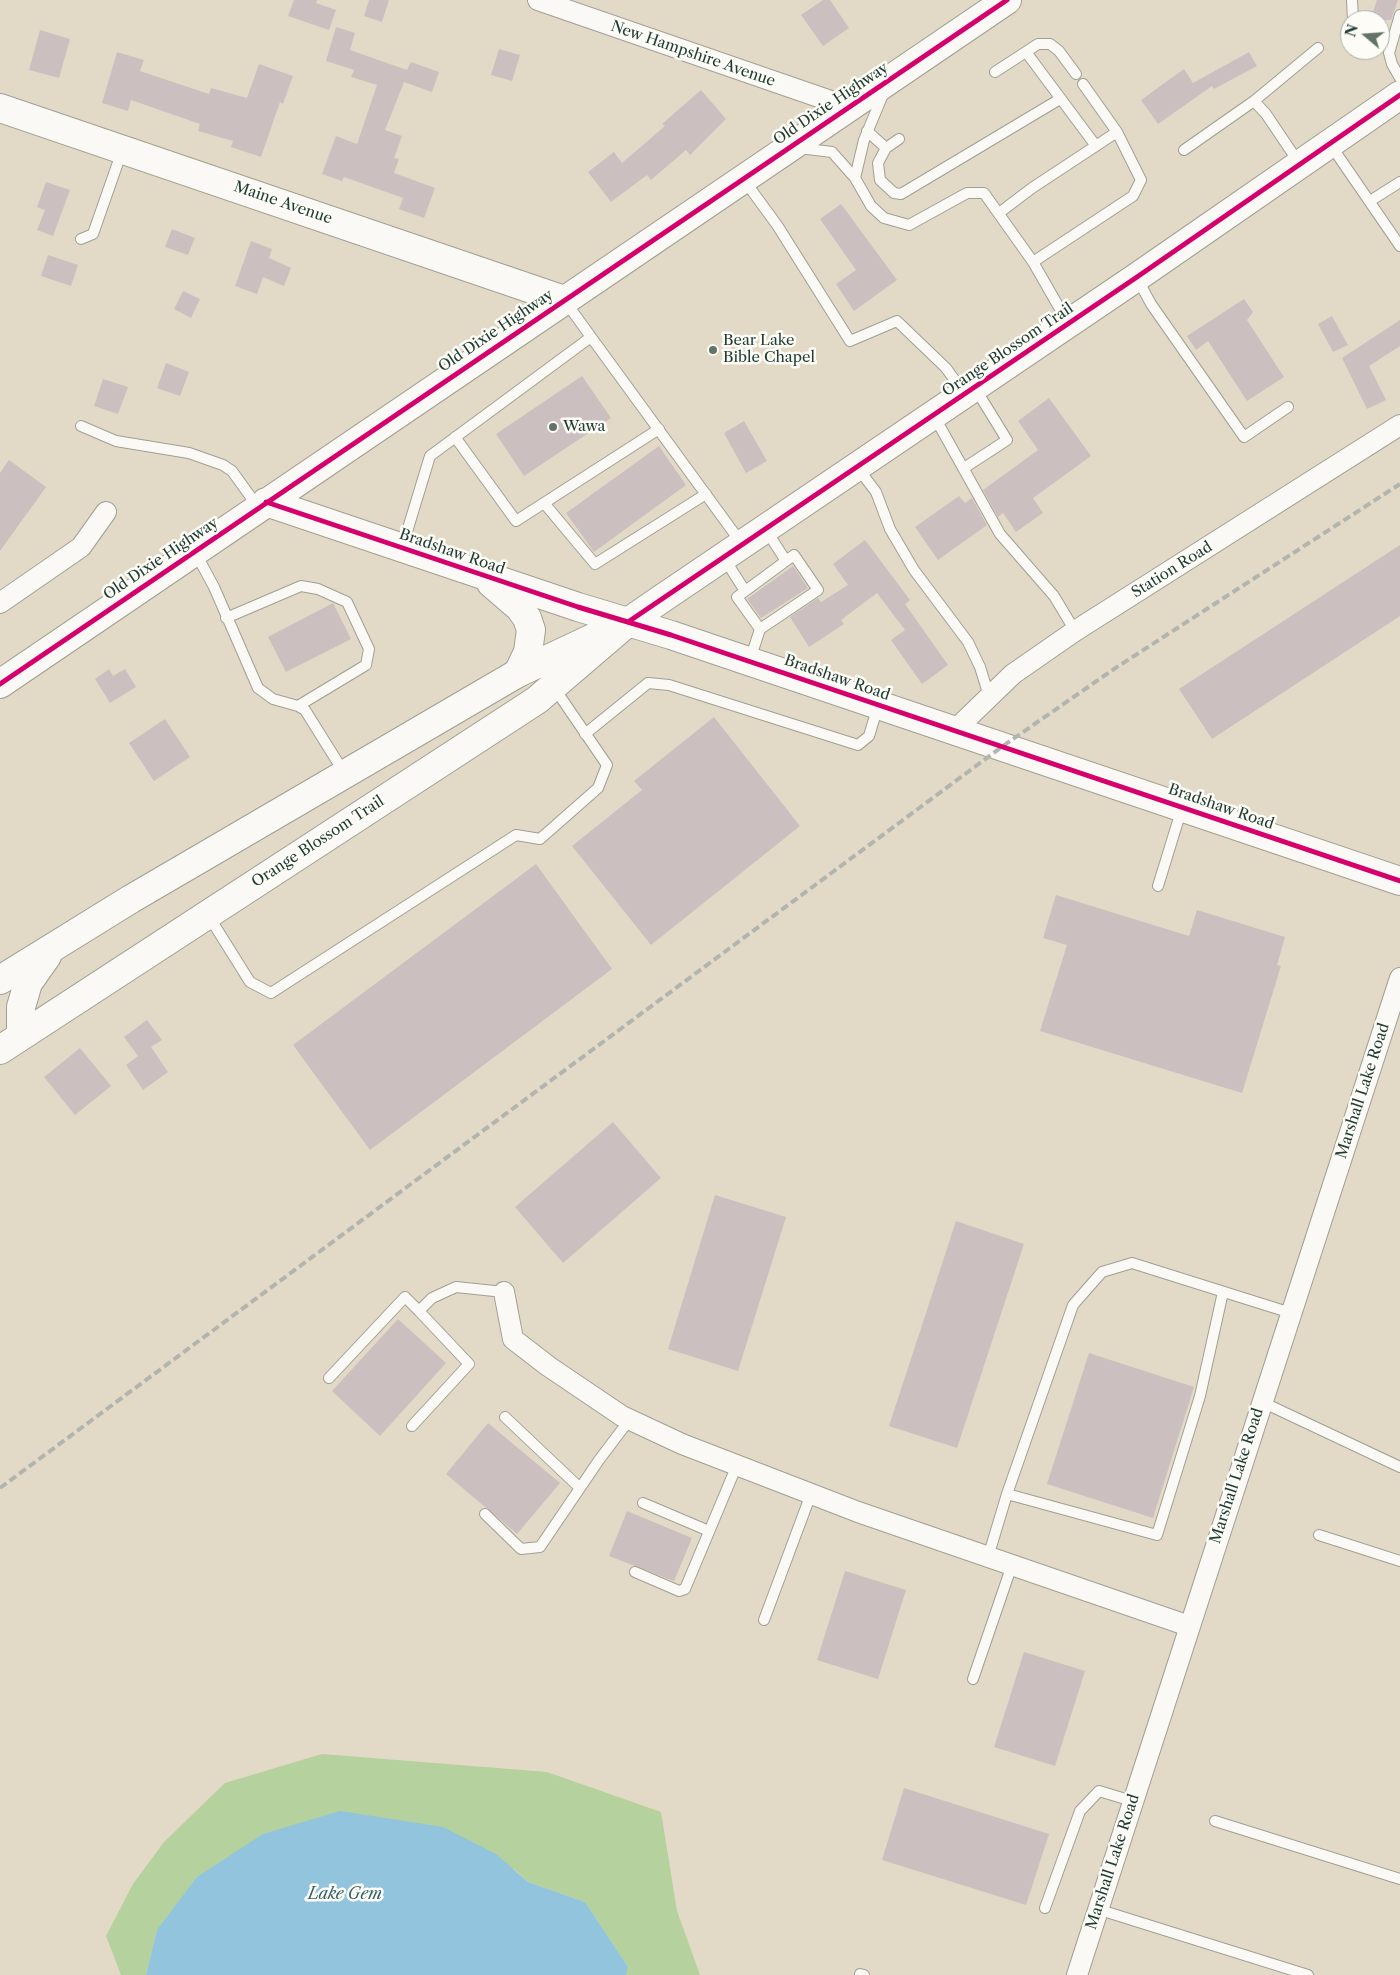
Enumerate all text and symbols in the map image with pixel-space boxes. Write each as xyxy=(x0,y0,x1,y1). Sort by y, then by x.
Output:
north arrow xyxy=(1340,10,1390,60)
street label: New Hampshire Avenue xyxy=(608,17,778,91)
text: N xyxy=(1341,22,1362,39)
street label: Old Dixie Highway xyxy=(770,59,892,149)
street label: Maine Avenue xyxy=(232,178,334,228)
street label: Old Dixie Highway xyxy=(435,286,557,376)
street label: Orange Blossom Trail xyxy=(939,299,1077,401)
place label: Bear Lake Bible Chapel xyxy=(723,332,815,367)
marker: Bear Lake Bible Chapel xyxy=(707,344,719,356)
place label: Wawa xyxy=(563,418,606,436)
marker: Wawa xyxy=(547,421,559,433)
street label: Old Dixie Highway xyxy=(100,514,222,604)
street label: Bradshaw Road xyxy=(397,525,507,579)
street label: Station Road xyxy=(1128,538,1216,602)
street label: Bradshaw Road xyxy=(782,651,892,705)
street label: Bradshaw Road xyxy=(1166,780,1276,834)
street label: Orange Blossom Trail xyxy=(249,793,387,891)
street label: Marshall Lake Road xyxy=(1333,1021,1393,1161)
street label: Marshall Lake Road xyxy=(1207,1406,1267,1546)
street label: Marshall Lake Road xyxy=(1083,1792,1143,1932)
water label: Lake Gem xyxy=(308,1884,382,1904)

